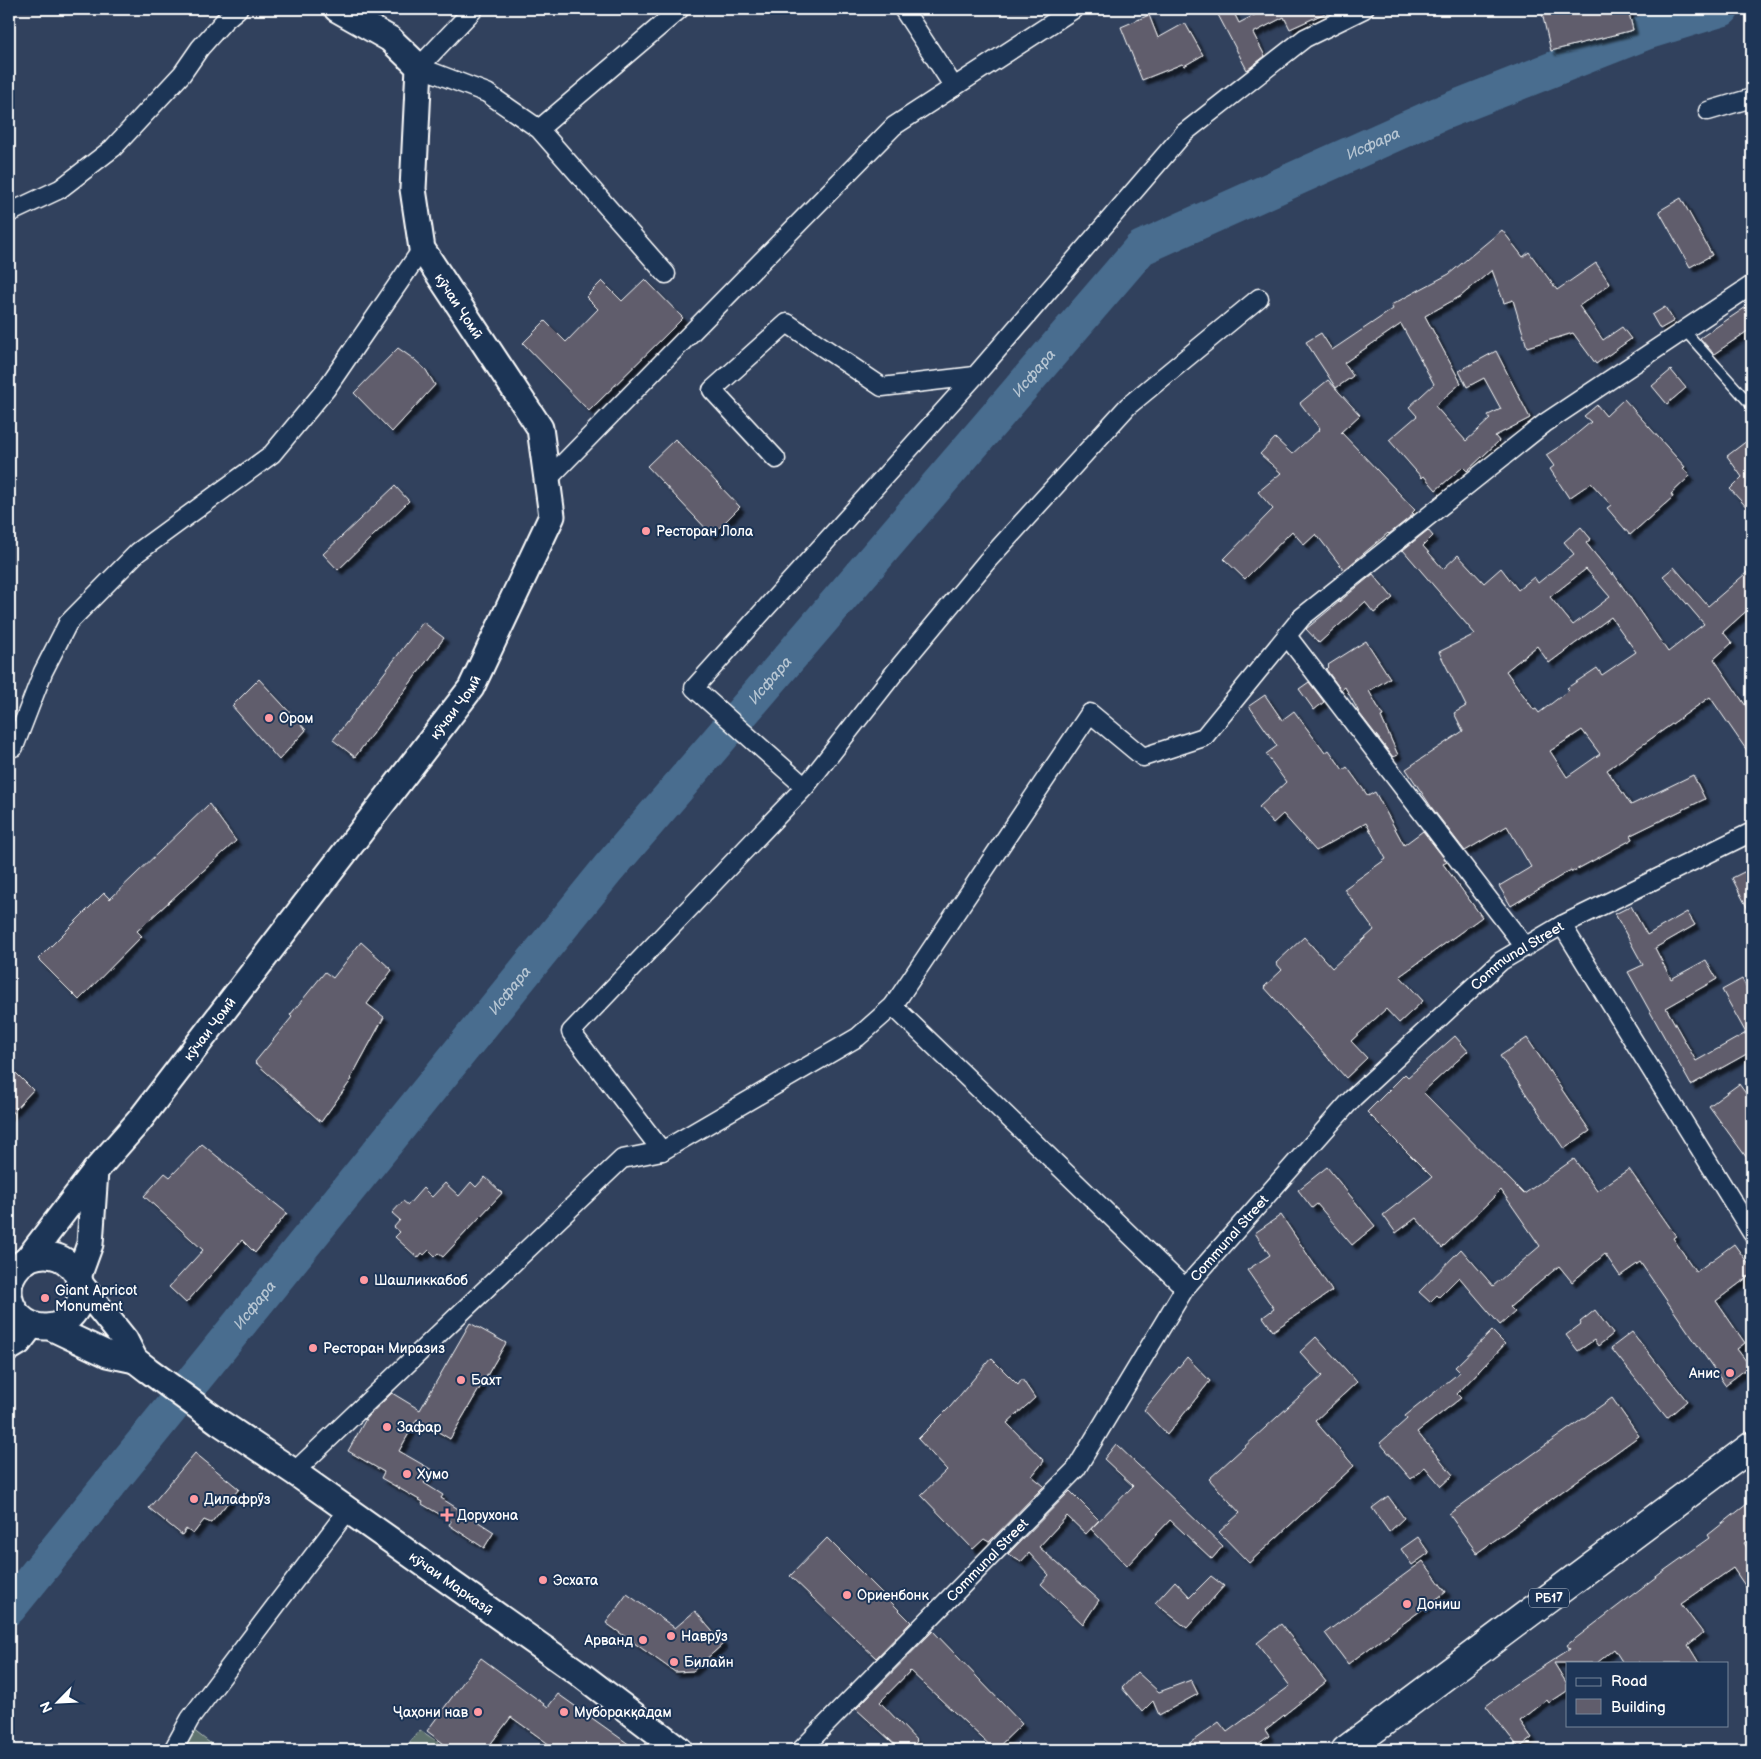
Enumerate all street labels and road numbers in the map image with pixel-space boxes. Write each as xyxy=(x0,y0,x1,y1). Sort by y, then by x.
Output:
street label: кӯчаи Ҷомӣ xyxy=(431,270,486,342)
street label: кӯчаи Ҷомӣ xyxy=(427,673,485,743)
street label: Communal Street xyxy=(1467,918,1567,994)
street label: кӯчаи Ҷомӣ xyxy=(180,994,240,1064)
street label: Communal Street xyxy=(1187,1191,1273,1285)
street label: Communal Street xyxy=(943,1515,1032,1605)
street label: кӯчаи Марказӣ xyxy=(406,1548,496,1619)
road number: РБ17 xyxy=(1529,1589,1569,1608)

